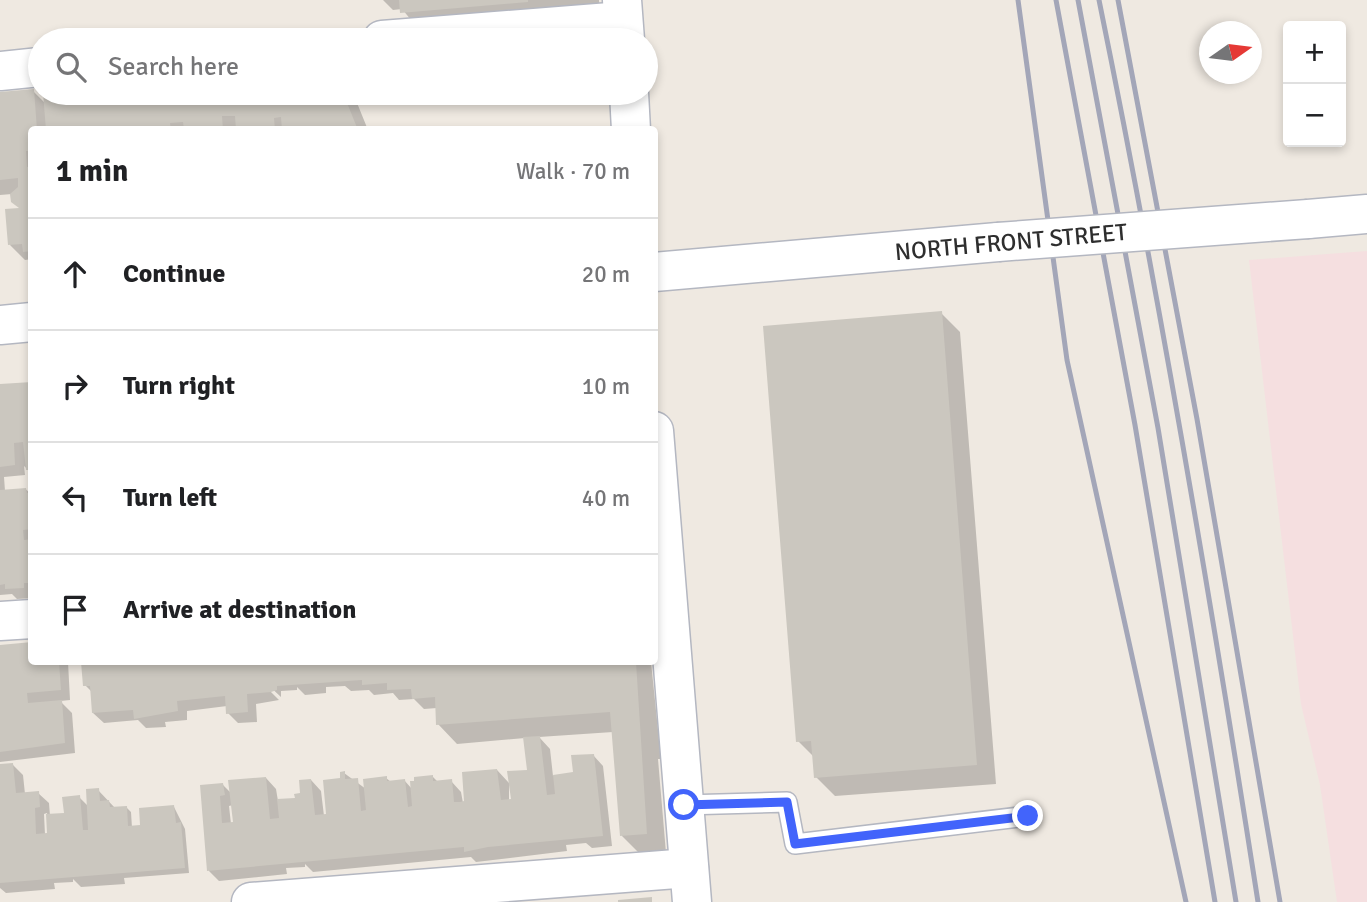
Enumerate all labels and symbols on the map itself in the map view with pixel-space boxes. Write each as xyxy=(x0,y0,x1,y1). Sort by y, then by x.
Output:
north arrow xyxy=(1199,21,1262,84)
street label: NORTH FRONT STREET xyxy=(894,217,1129,267)
route start xyxy=(668,789,699,820)
route end xyxy=(1012,800,1043,831)

